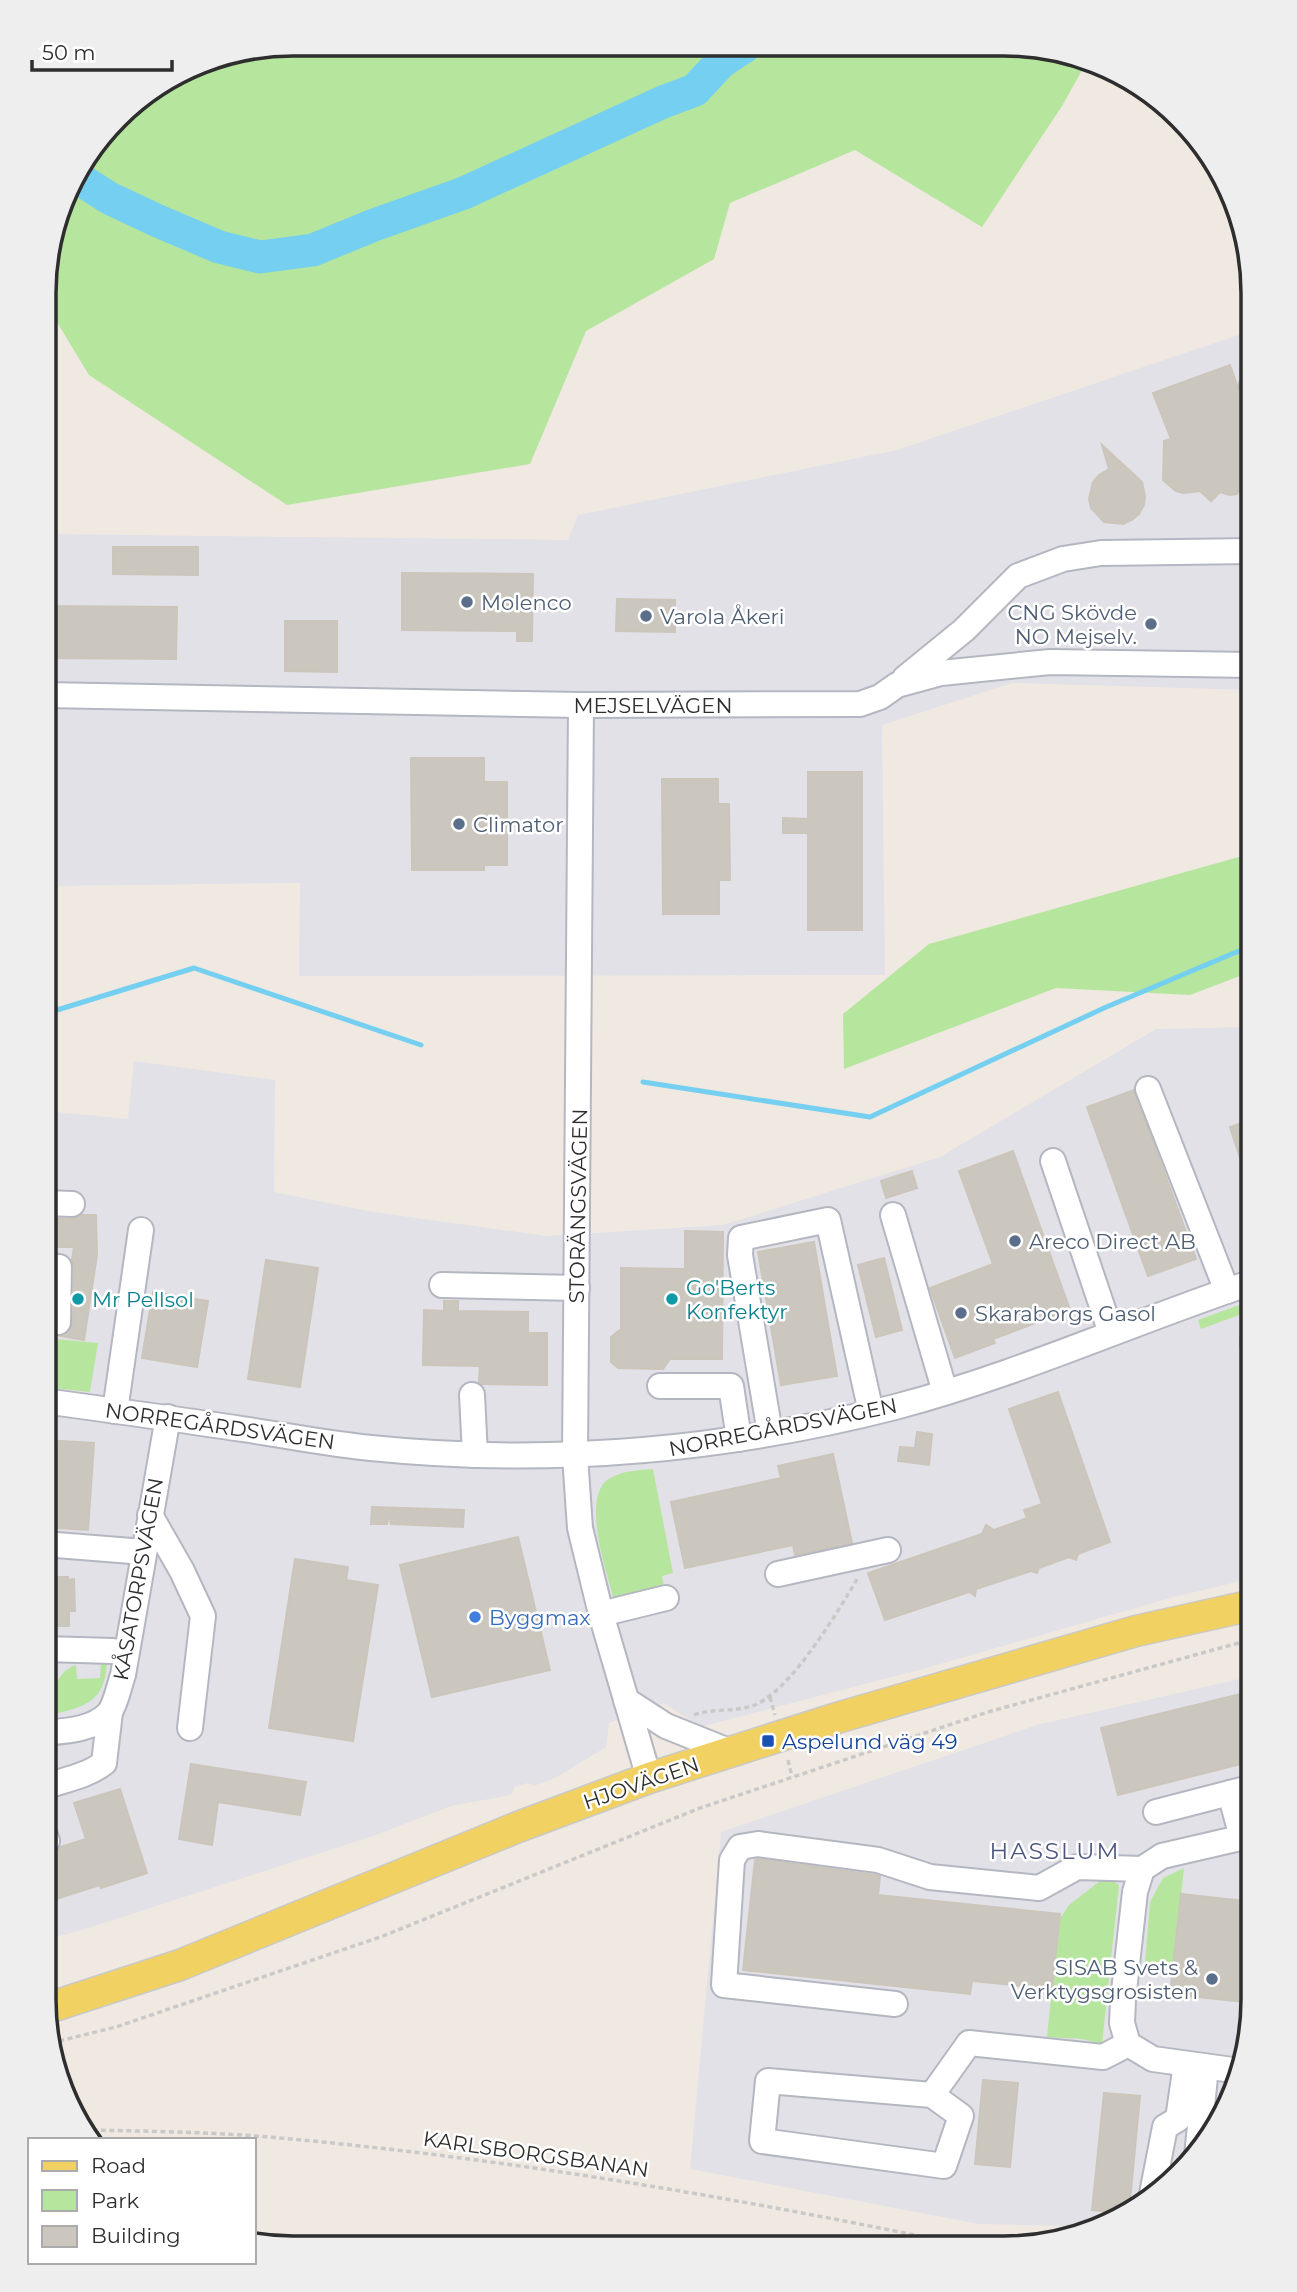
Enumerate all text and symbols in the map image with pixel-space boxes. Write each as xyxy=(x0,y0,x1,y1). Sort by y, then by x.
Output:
scale bar xyxy=(32,28,172,72)
text: 50 m xyxy=(42,40,96,65)
place label: Molenco xyxy=(481,590,572,615)
marker: Molenco xyxy=(459,594,475,610)
place label: CNG Skövde NO Mejselv. xyxy=(1007,600,1137,649)
place label: Varola Åkeri xyxy=(660,604,785,629)
marker: Varola Åkeri xyxy=(638,608,654,624)
marker: CNG Skövde NO Mejselv. xyxy=(1143,616,1159,632)
street label: MEJSELVÄGEN xyxy=(574,693,732,718)
place label: Climator xyxy=(473,812,564,837)
marker: Climator xyxy=(451,816,467,832)
street label: STORÄNGSVÄGEN xyxy=(564,1108,592,1304)
place label: Areco Direct AB xyxy=(1029,1229,1196,1254)
marker: Areco Direct AB xyxy=(1007,1233,1023,1249)
place label: Go'Berts Konfektyr xyxy=(686,1275,788,1324)
place label: Mr Pellsol xyxy=(92,1287,194,1312)
marker: Mr Pellsol xyxy=(70,1291,86,1307)
marker: Go'Berts Konfektyr xyxy=(664,1291,680,1307)
place label: Skaraborgs Gasol xyxy=(975,1301,1156,1326)
marker: Skaraborgs Gasol xyxy=(953,1305,969,1321)
street label: NORREGÅRDSVÄGEN xyxy=(667,1393,899,1461)
street label: NORREGÅRDSVÄGEN xyxy=(103,1397,337,1455)
street label: KÅSATORPSVÄGEN xyxy=(108,1476,168,1682)
place label: Byggmax xyxy=(489,1605,591,1630)
marker: Byggmax xyxy=(467,1609,483,1625)
place label: Aspelund väg 49 xyxy=(782,1729,958,1754)
marker: Aspelund väg 49 xyxy=(760,1733,776,1749)
street label: HJOVÄGEN xyxy=(580,1752,702,1814)
district label: HASSLUM xyxy=(990,1837,1120,1865)
place label: SISAB Svets & Verktygsgrosisten xyxy=(1011,1955,1198,2004)
marker: SISAB Svets & Verktygsgrosisten xyxy=(1204,1971,1220,1987)
street label: KARLSBORGSBANAN xyxy=(422,2126,650,2182)
legend xyxy=(28,2138,256,2264)
text: Road xyxy=(91,2153,146,2178)
text: Park xyxy=(91,2188,139,2213)
text: Building xyxy=(91,2223,181,2248)

